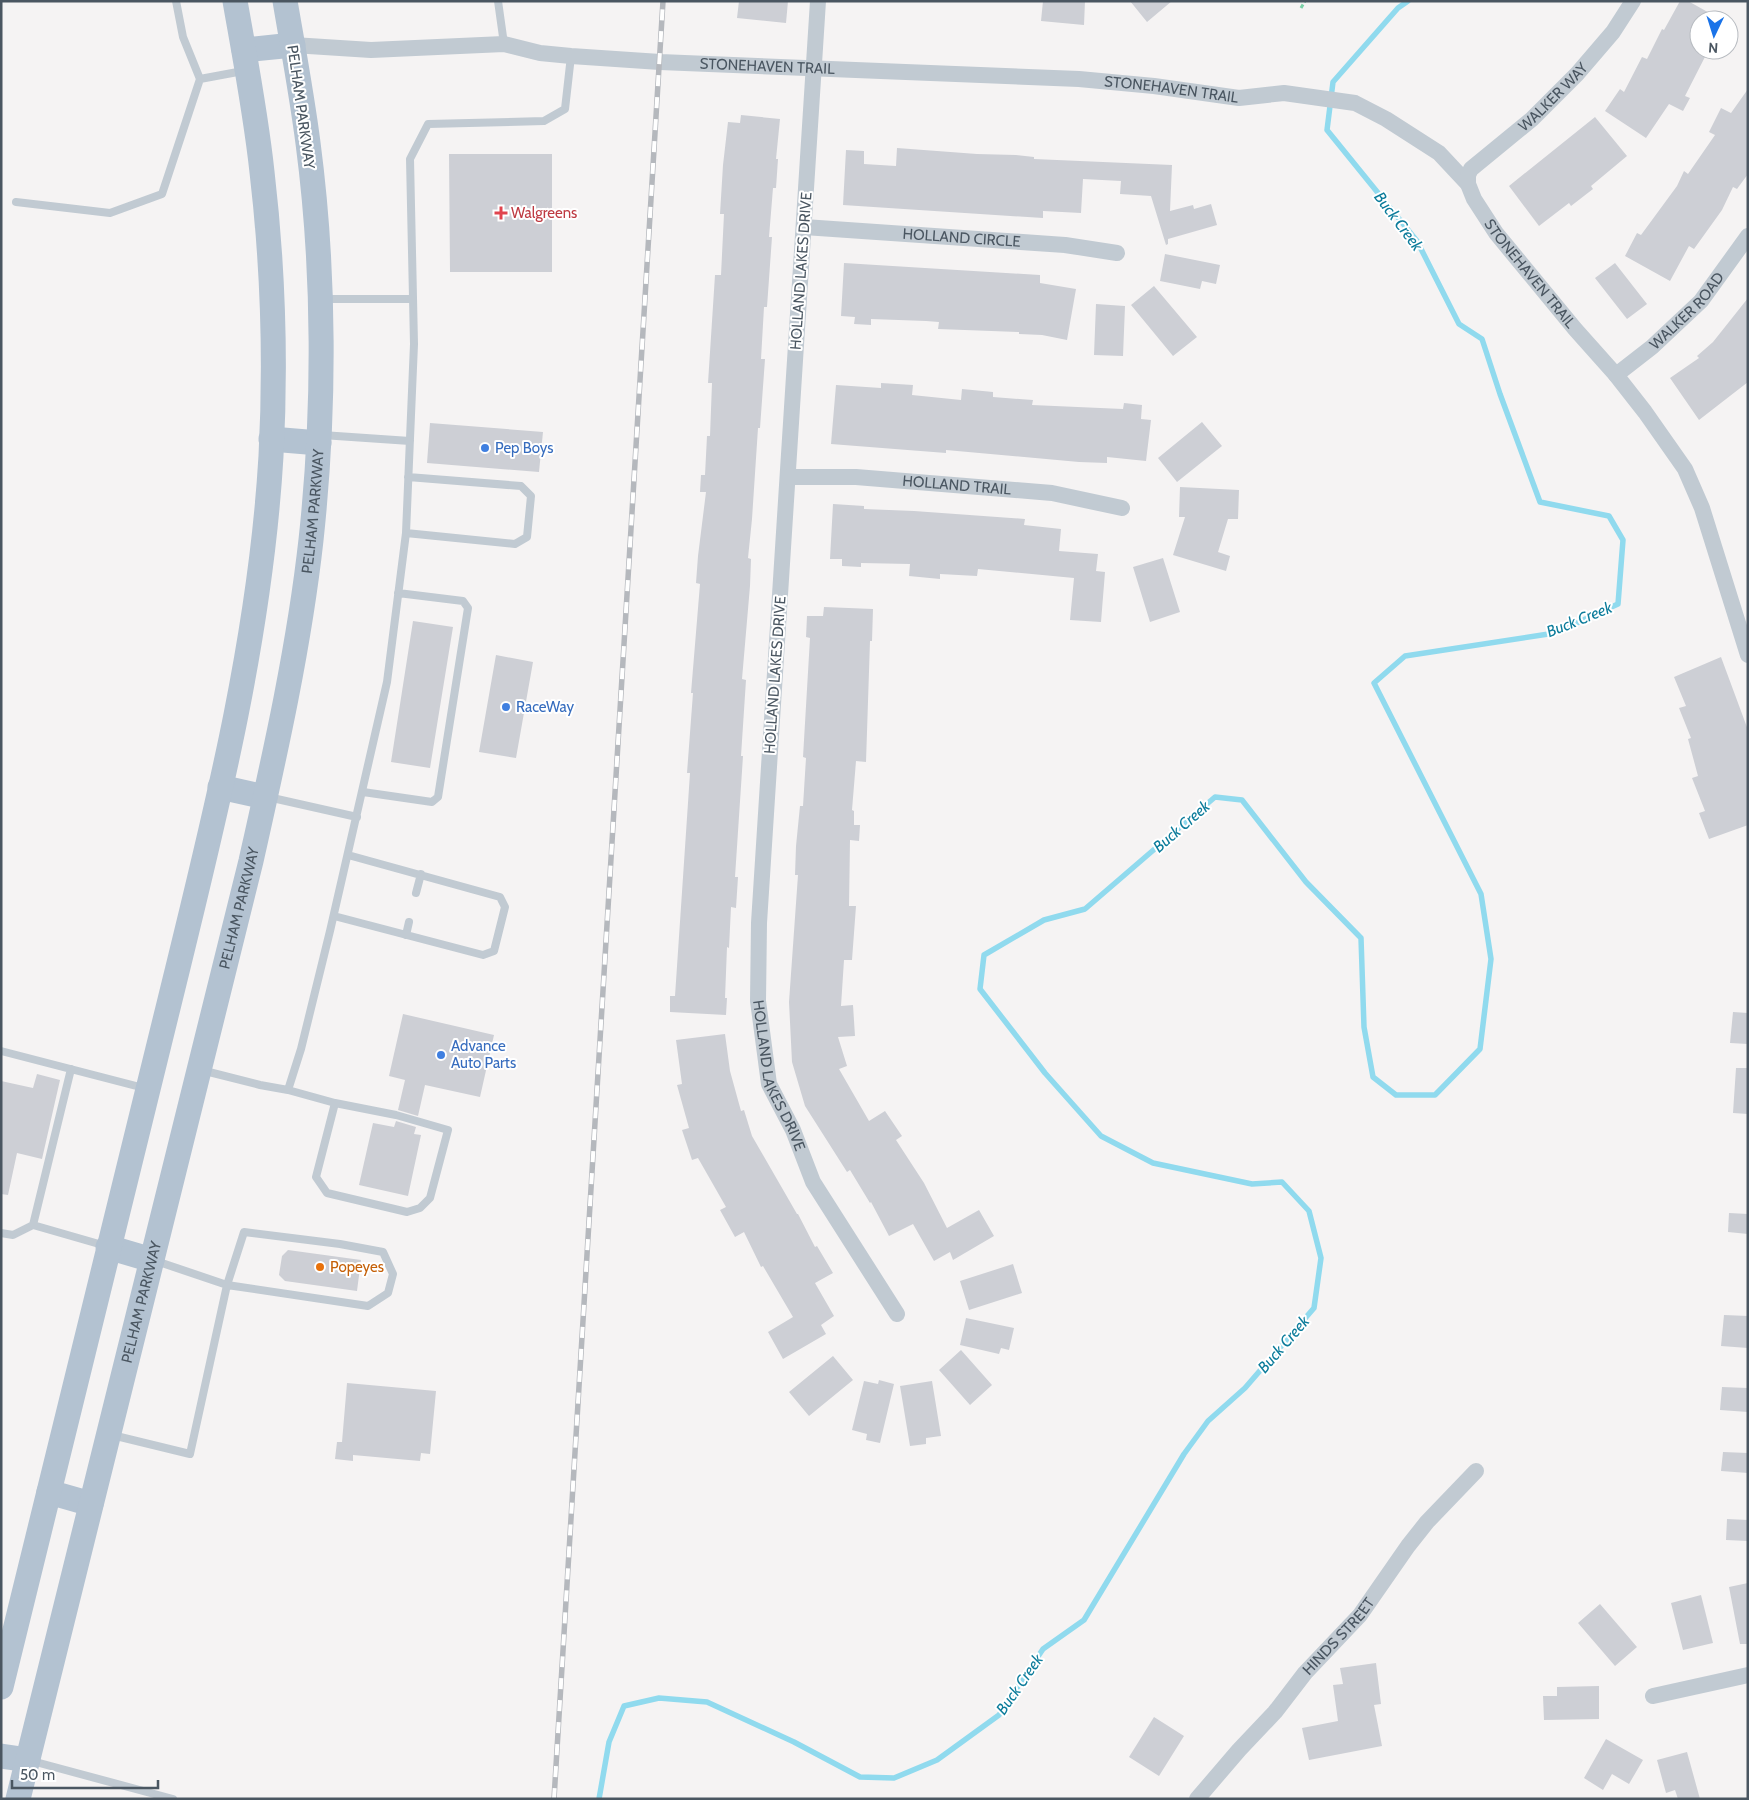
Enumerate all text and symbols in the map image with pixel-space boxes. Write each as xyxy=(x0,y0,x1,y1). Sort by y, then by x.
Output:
north arrow xyxy=(1689,10,1739,60)
text: N xyxy=(1708,39,1719,57)
street label: PELHAM PARKWAY xyxy=(283,44,319,171)
street label: STONEHAVEN TRAIL xyxy=(699,55,835,78)
street label: WALKER WAY xyxy=(1515,59,1592,135)
street label: STONEHAVEN TRAIL xyxy=(1103,72,1240,107)
water label: Buck Creek xyxy=(1370,188,1428,255)
street label: HOLLAND LAKES DRIVE xyxy=(787,191,815,351)
place label: Walgreens xyxy=(511,204,577,222)
marker: Walgreens xyxy=(495,207,507,219)
street label: STONEHAVEN TRAIL xyxy=(1480,216,1580,332)
street label: HOLLAND CIRCLE xyxy=(902,225,1021,251)
street label: WALKER ROAD xyxy=(1646,269,1728,353)
place label: Pep Boys xyxy=(495,439,554,457)
marker: Pep Boys xyxy=(479,442,491,454)
street label: PELHAM PARKWAY xyxy=(298,448,327,575)
street label: HOLLAND TRAIL xyxy=(902,472,1012,499)
street label: HOLLAND LAKES DRIVE xyxy=(761,595,789,755)
water label: Buck Creek xyxy=(1544,597,1616,641)
place label: RaceWay xyxy=(516,698,574,716)
marker: RaceWay xyxy=(500,701,512,713)
water label: Buck Creek xyxy=(1149,796,1214,856)
street label: PELHAM PARKWAY xyxy=(215,845,263,971)
street label: HOLLAND LAKES DRIVE xyxy=(749,999,809,1153)
place label: Advance Auto Parts xyxy=(451,1037,516,1072)
marker: Advance Auto Parts xyxy=(435,1049,447,1061)
street label: PELHAM PARKWAY xyxy=(118,1239,165,1365)
place label: Popeyes xyxy=(330,1258,384,1276)
marker: Popeyes xyxy=(314,1261,326,1273)
water label: Buck Creek xyxy=(1254,1311,1314,1377)
street label: HINDS STREET xyxy=(1299,1594,1378,1679)
water label: Buck Creek xyxy=(992,1650,1048,1718)
scale bar xyxy=(12,1758,159,1790)
text: 50 m xyxy=(20,1766,55,1784)

